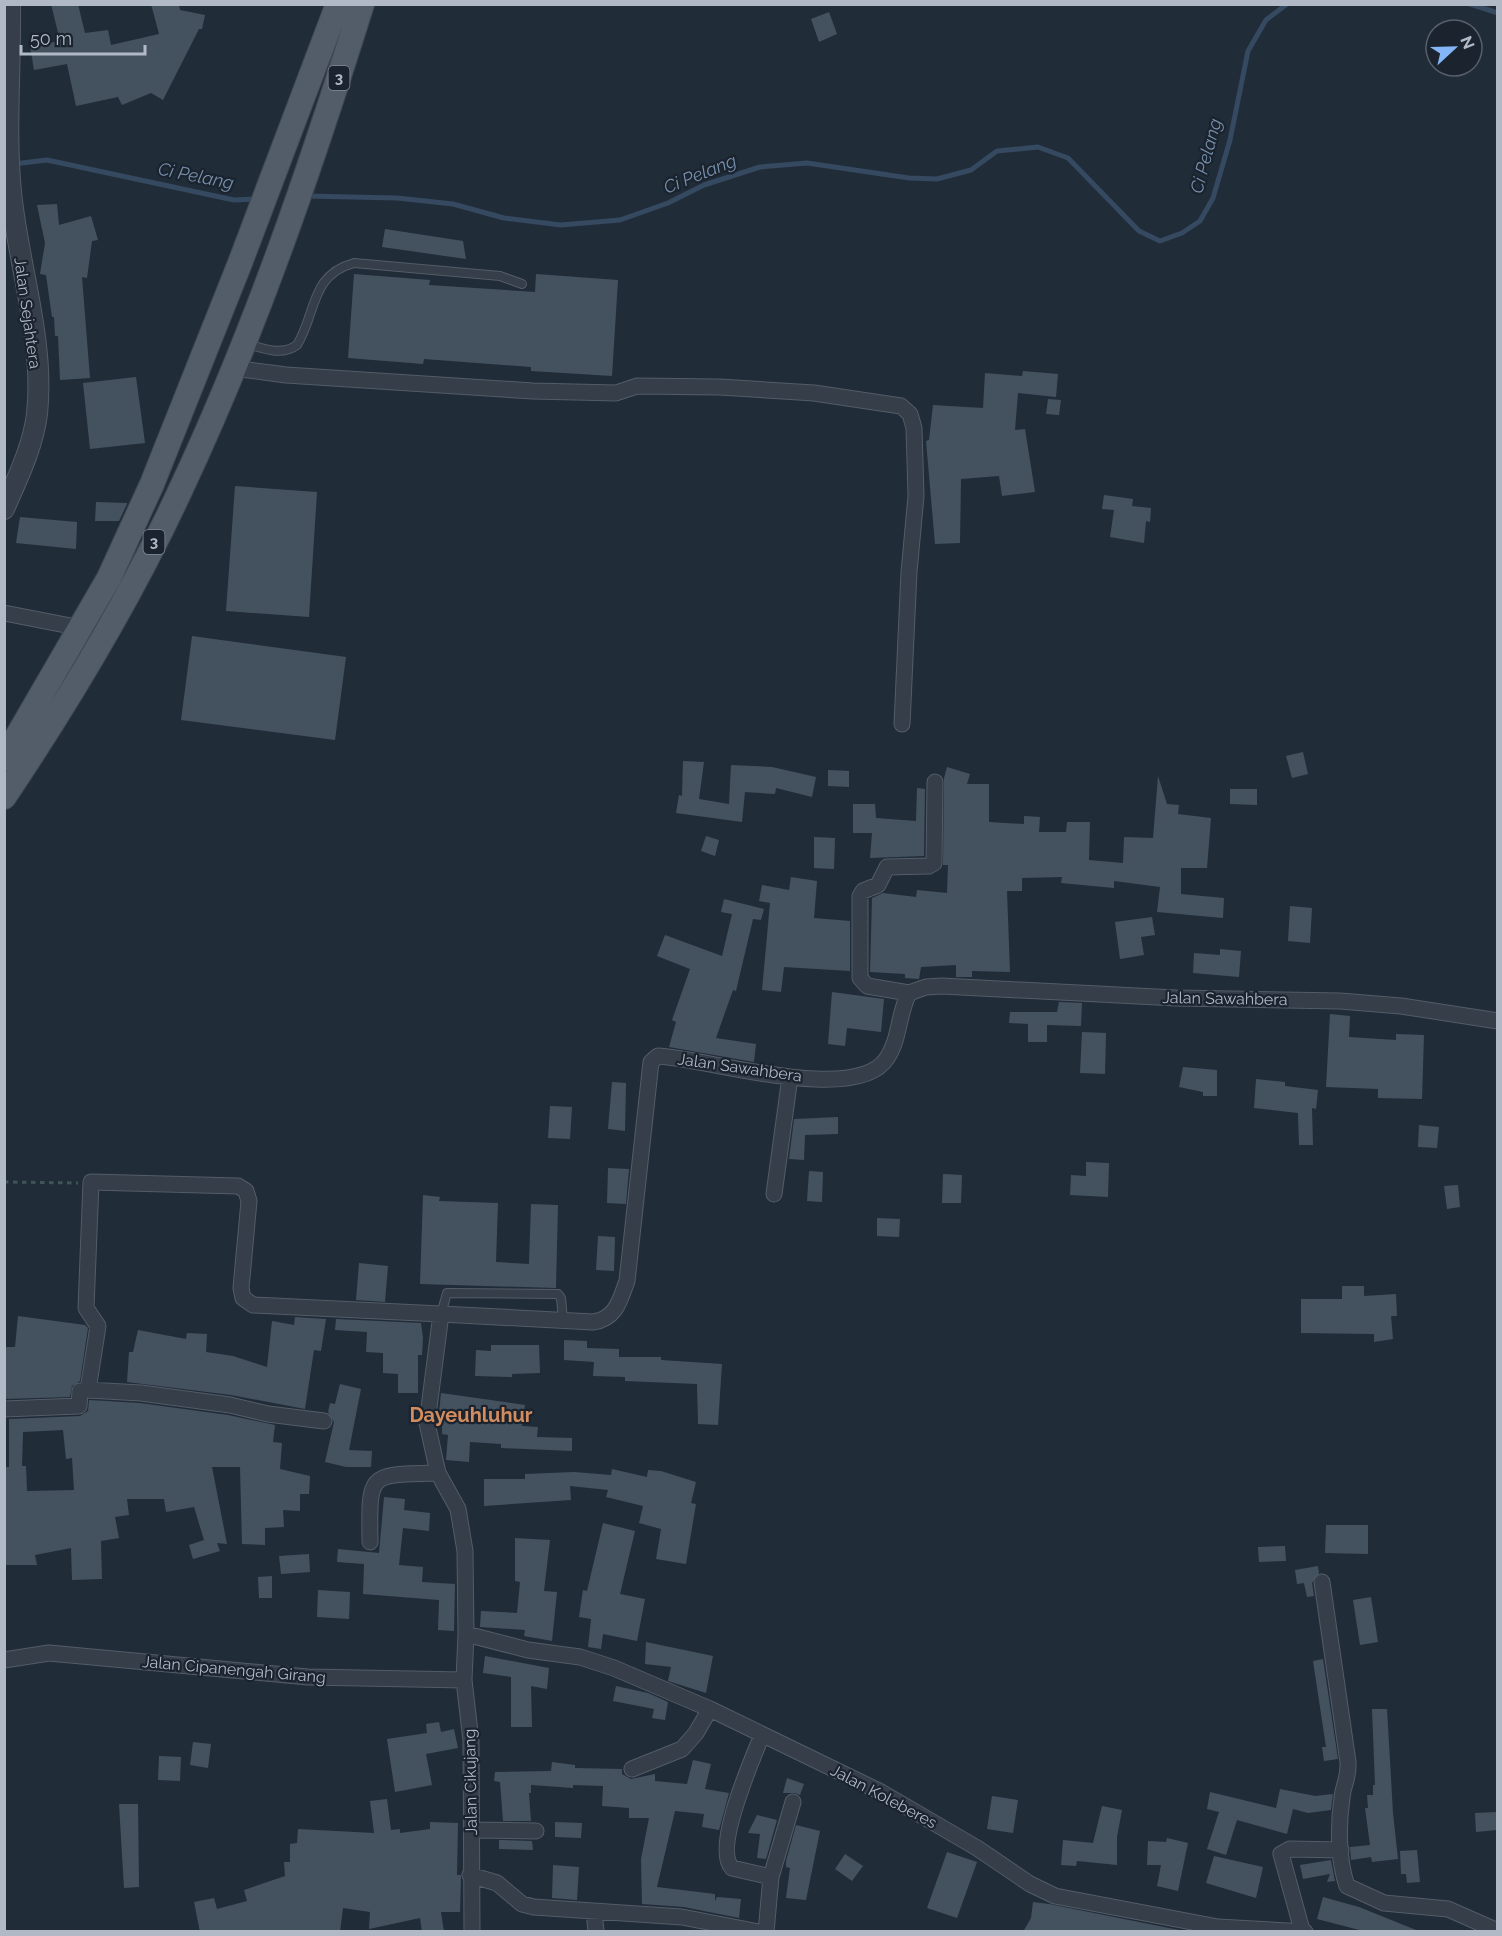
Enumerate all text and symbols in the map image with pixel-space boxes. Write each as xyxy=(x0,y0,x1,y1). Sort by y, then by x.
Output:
scale bar xyxy=(21,18,146,56)
north arrow xyxy=(1424,18,1484,78)
text: 50 m xyxy=(30,28,72,49)
text: N xyxy=(1456,33,1479,52)
road number: 3 xyxy=(328,66,350,90)
water label: Ci Pelang xyxy=(1185,116,1226,196)
water label: Ci Pelang xyxy=(660,149,740,198)
water label: Ci Pelang xyxy=(156,158,236,193)
street label: Jalan Sejahtera xyxy=(10,256,45,370)
road number: 3 xyxy=(144,530,164,554)
street label: Jalan Sawahbera xyxy=(1162,988,1288,1009)
street label: Jalan Sawahbera xyxy=(677,1049,803,1086)
district label: Dayeuhluhur xyxy=(409,1403,533,1427)
street label: Jalan Cipanengah Girang xyxy=(141,1652,327,1687)
street label: Jalan Cikujang xyxy=(460,1728,481,1836)
street label: Jalan Koleberes xyxy=(827,1760,940,1833)

